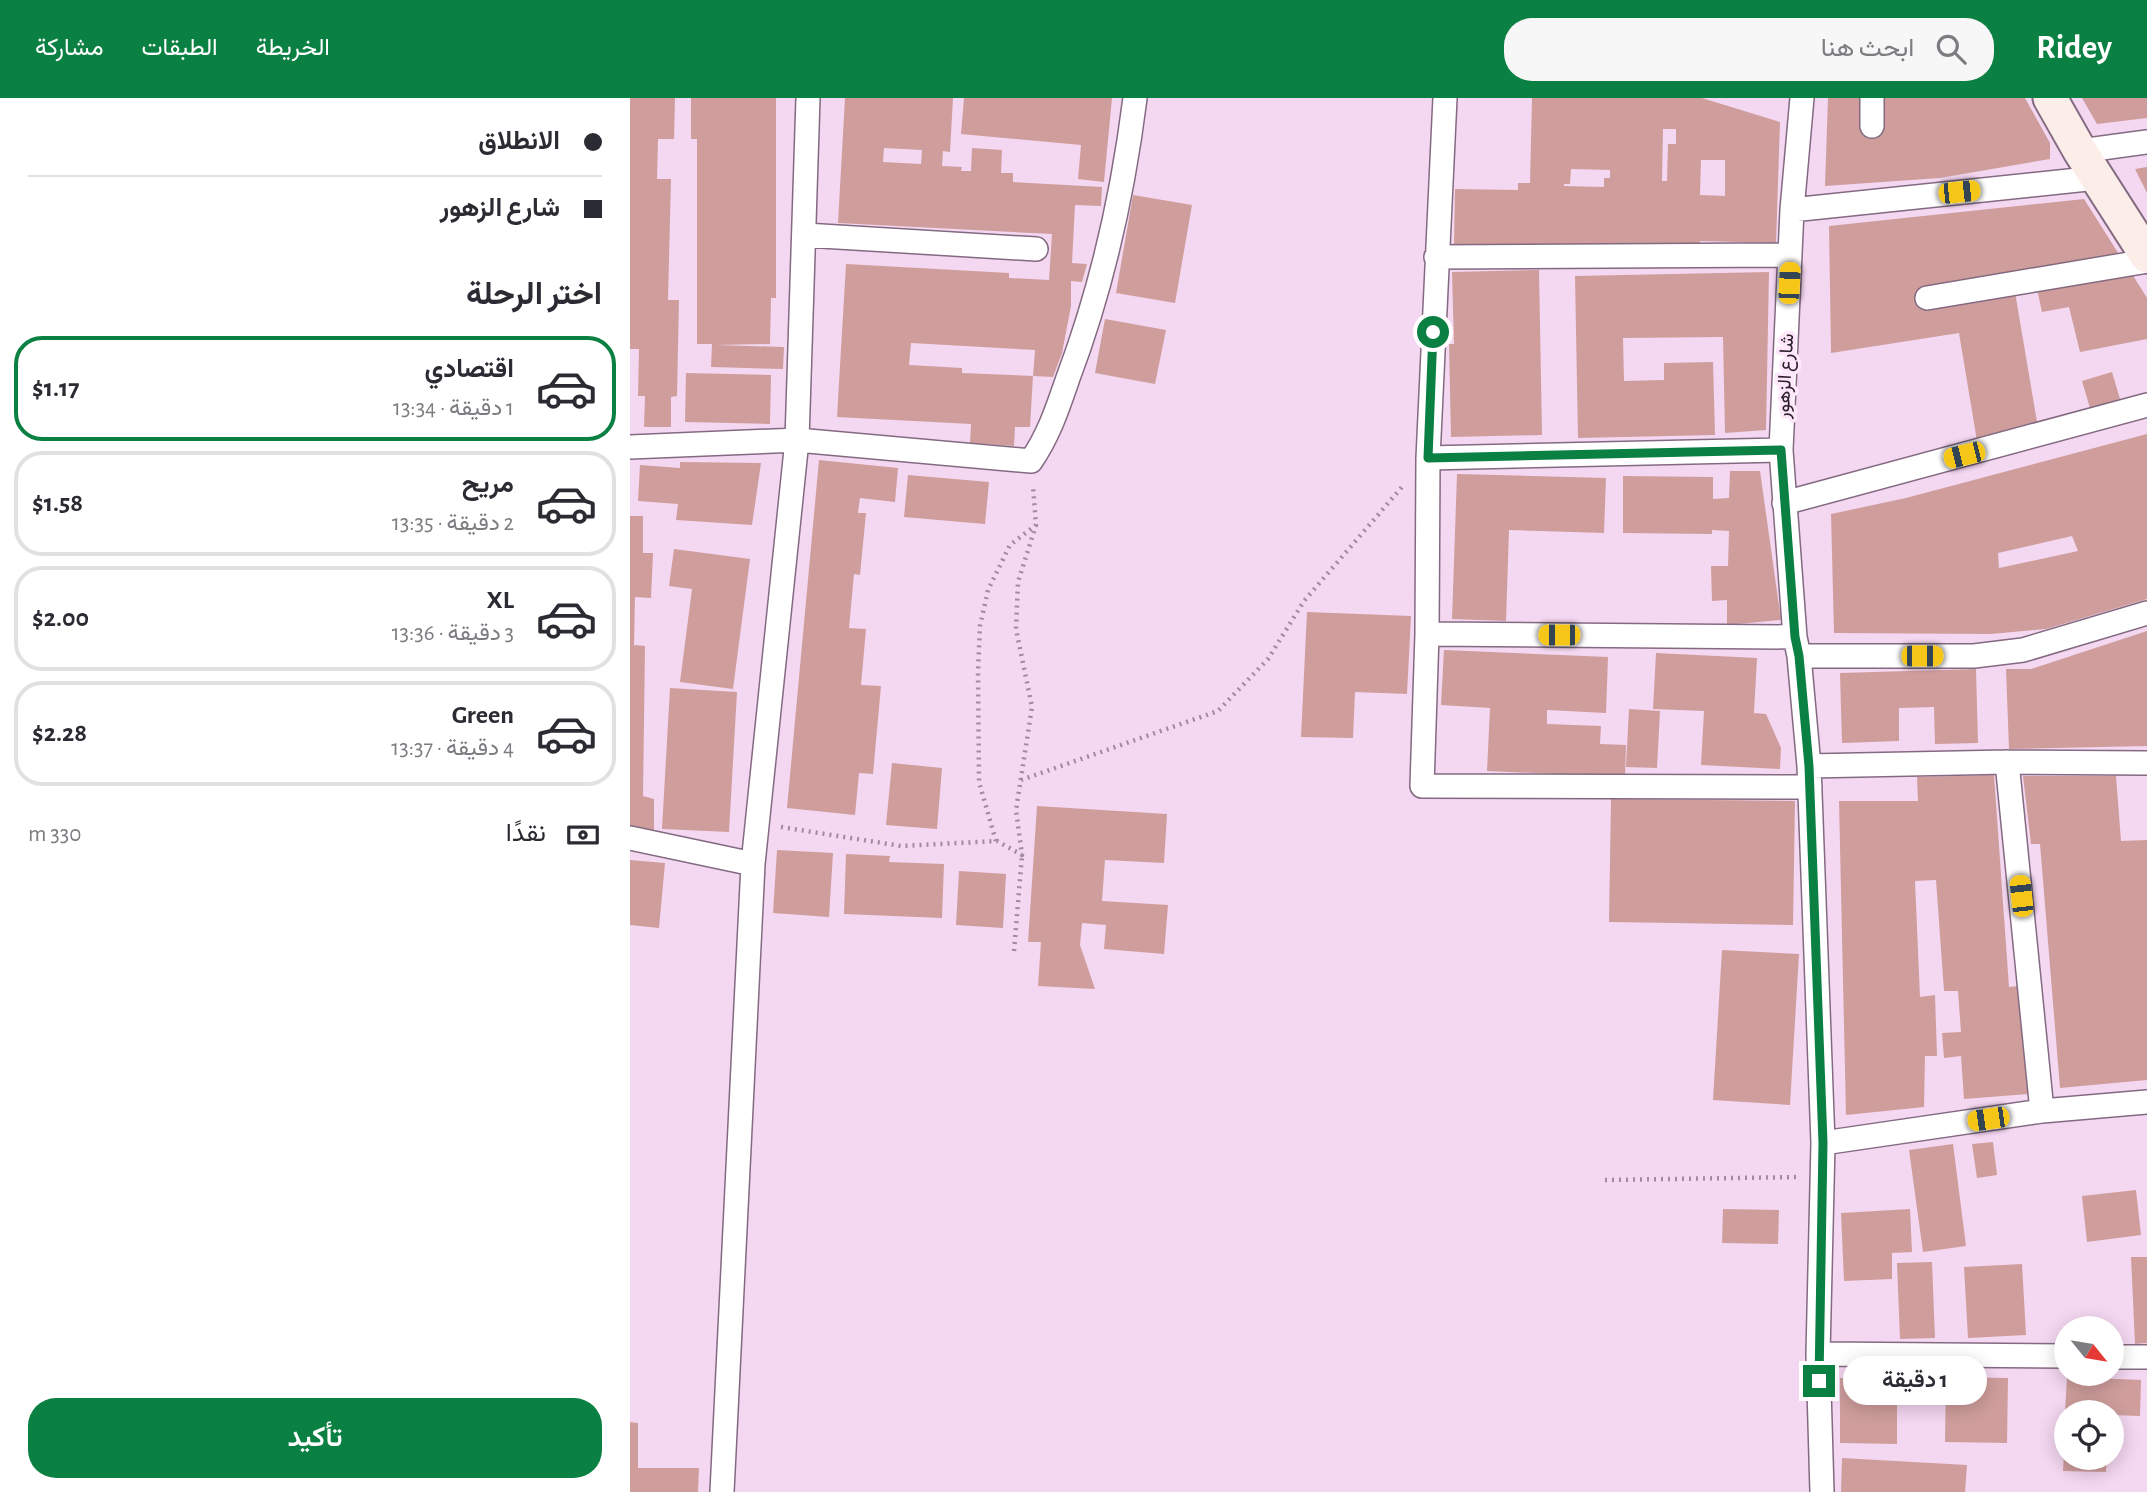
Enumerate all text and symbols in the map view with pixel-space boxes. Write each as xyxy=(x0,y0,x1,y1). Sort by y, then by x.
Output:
search box xyxy=(1504,18,1994,81)
icon: search xyxy=(1932,30,1970,68)
text: Ridey xyxy=(2036,32,2112,65)
text: ابحث هنا xyxy=(1821,35,1914,61)
text: مشاركة xyxy=(35,36,103,60)
text: الطبقات xyxy=(141,36,218,60)
text: الخريطة xyxy=(256,36,330,60)
text: الانطلاق xyxy=(478,128,560,154)
car xyxy=(1938,179,1981,205)
text: شارع الزهور xyxy=(440,195,560,221)
car xyxy=(1778,261,1801,305)
text: اختر الرحلة xyxy=(466,278,602,310)
route start xyxy=(1417,316,1449,348)
street label: شارع الزهور xyxy=(1774,333,1799,420)
text: اقتصادي xyxy=(425,356,514,382)
icon: car xyxy=(535,357,598,420)
text: $1.17 xyxy=(32,375,80,401)
text: 1 دقيقة · 13:34 xyxy=(393,397,514,420)
car xyxy=(1942,440,1987,470)
text: مريح xyxy=(462,471,514,497)
icon: car xyxy=(535,472,598,535)
text: $1.58 xyxy=(32,490,83,516)
text: 2 دقيقة · 13:35 xyxy=(392,512,514,535)
text: XL xyxy=(487,587,514,613)
icon: car xyxy=(535,587,598,650)
text: $2.00 xyxy=(32,605,89,631)
text: 3 دقيقة · 13:36 xyxy=(392,622,514,645)
car xyxy=(1539,625,1581,646)
car xyxy=(1902,646,1944,667)
text: Green xyxy=(452,702,514,728)
icon: car xyxy=(535,702,598,765)
text: $2.28 xyxy=(32,720,87,746)
text: 4 دقيقة · 13:37 xyxy=(391,737,514,760)
icon: cash xyxy=(564,816,602,854)
text: نقدًا xyxy=(506,820,546,846)
text: 330 m xyxy=(28,823,81,846)
car xyxy=(2009,874,2034,918)
car xyxy=(1966,1106,2011,1132)
north arrow xyxy=(2054,1316,2124,1386)
map controls xyxy=(2054,1316,2124,1470)
callout: 1 دقيقة xyxy=(1844,1356,1987,1406)
route end xyxy=(1803,1365,1835,1397)
text: 1 دقيقة xyxy=(1882,1369,1948,1392)
button: تأكيد xyxy=(28,1398,602,1478)
button: locate xyxy=(2054,1400,2124,1470)

